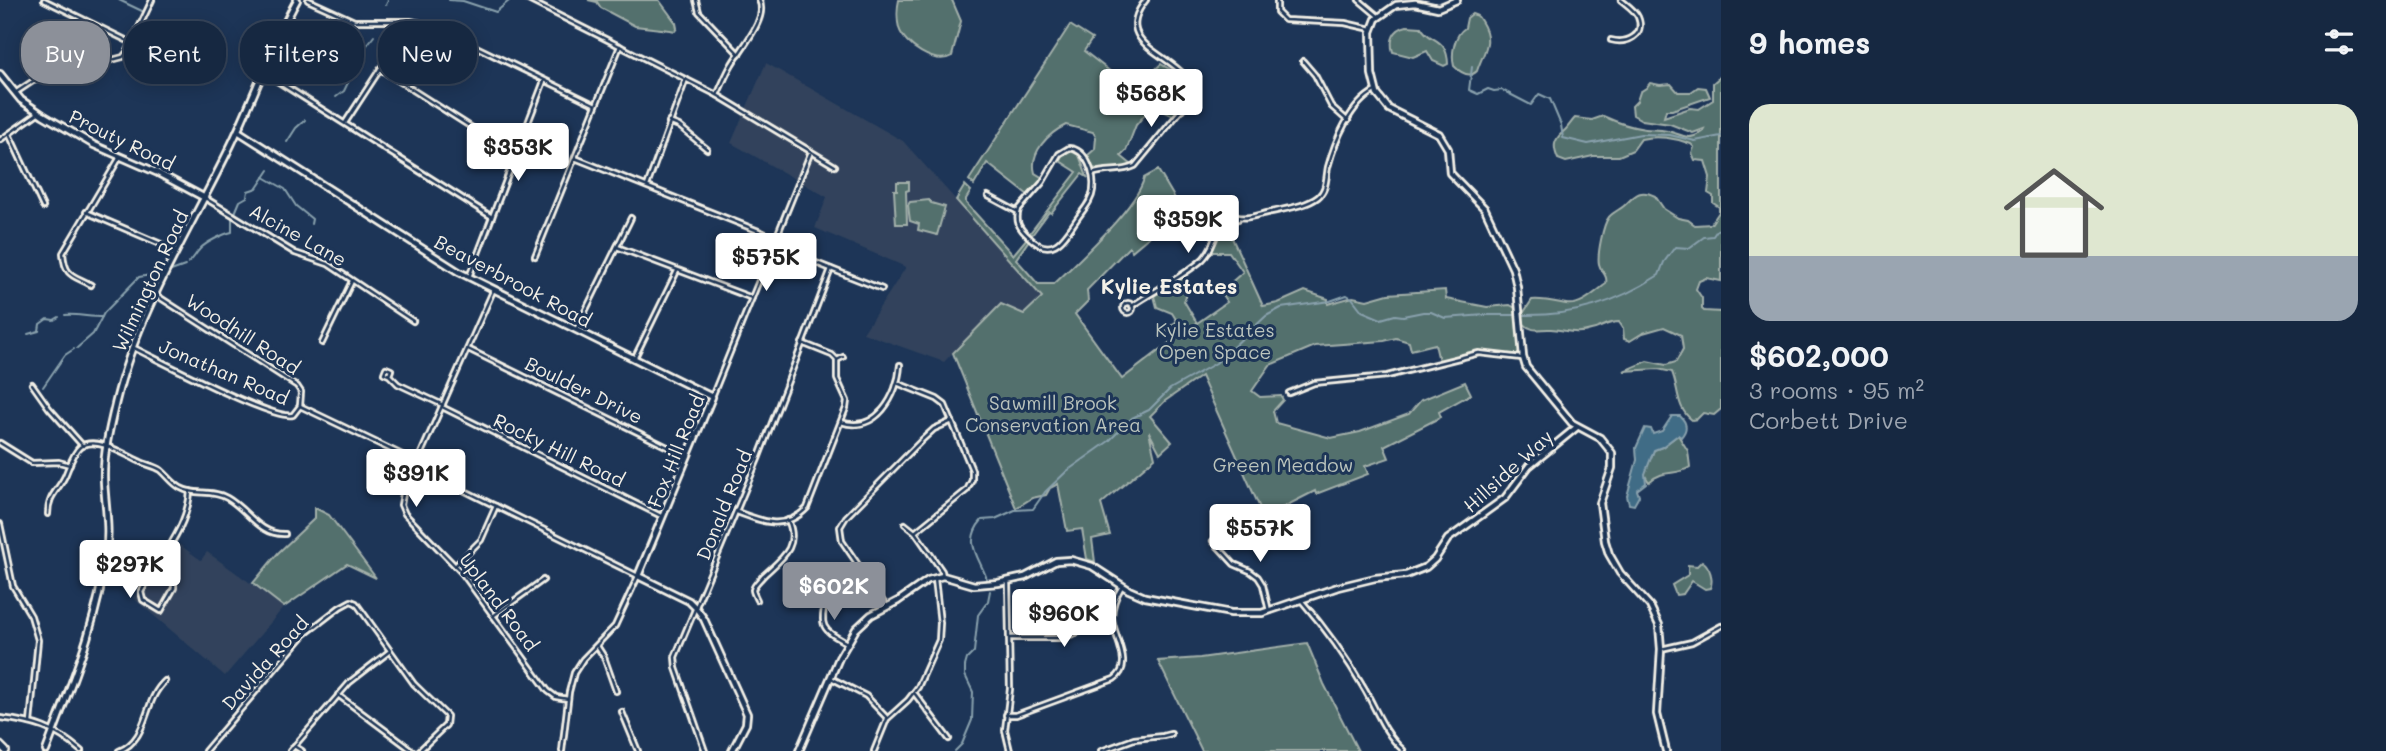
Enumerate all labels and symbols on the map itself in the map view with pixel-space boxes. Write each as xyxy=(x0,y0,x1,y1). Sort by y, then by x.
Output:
pin: $568K xyxy=(1102,69,1200,129)
street label: Prouty Road xyxy=(65,103,179,176)
pin: $353K xyxy=(469,124,567,183)
pin: $359K xyxy=(1139,196,1237,255)
street label: Alcine Lane xyxy=(245,198,351,272)
street label: Wilmington Road xyxy=(106,206,193,356)
street label: Beaverbrook Road xyxy=(430,229,596,333)
pin: $575K xyxy=(717,233,815,293)
district label: Kylie Estates xyxy=(1101,272,1237,300)
street label: Woodhill Road xyxy=(182,287,305,380)
park label: Kylie Estates Open Space xyxy=(1155,317,1275,364)
street label: Jonathan Road xyxy=(155,333,293,410)
street label: Boulder Drive xyxy=(521,350,647,429)
park label: Sawmill Brook Conservation Area xyxy=(965,390,1141,437)
street label: Fox Hill Road xyxy=(641,391,710,511)
street label: Rocky Hill Road xyxy=(489,407,629,492)
street label: Hillside Way xyxy=(1458,424,1558,517)
street label: Donald Road xyxy=(690,446,757,564)
pin: $391K xyxy=(367,449,465,509)
park label: Green Meadow xyxy=(1213,452,1353,477)
pin: $557K xyxy=(1211,504,1309,564)
pin: $297K xyxy=(81,540,179,600)
street label: Upland Road xyxy=(454,547,545,656)
pin: $602K xyxy=(785,562,883,622)
pin: $960K xyxy=(1015,590,1113,649)
street label: Davida Road xyxy=(216,610,313,715)

